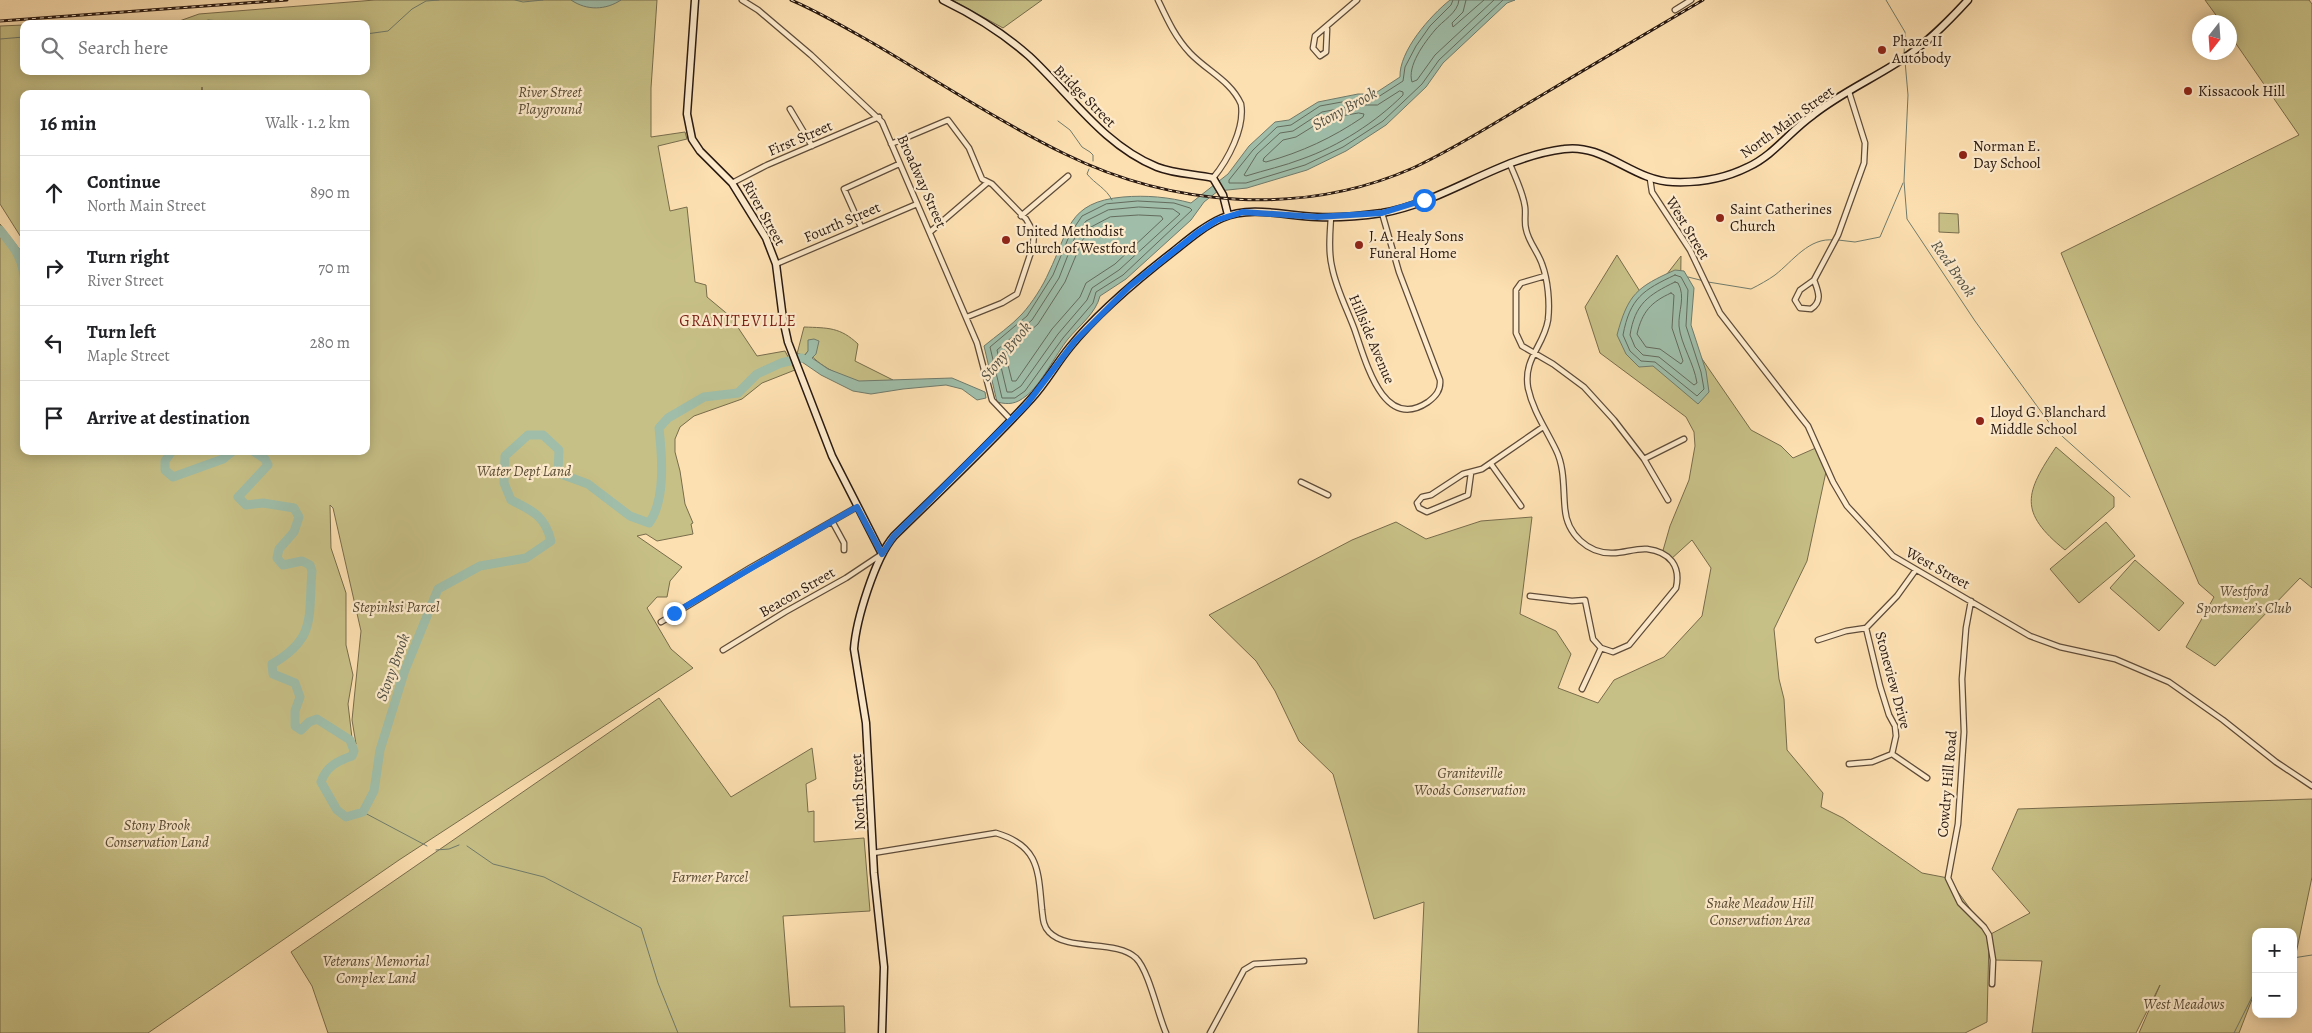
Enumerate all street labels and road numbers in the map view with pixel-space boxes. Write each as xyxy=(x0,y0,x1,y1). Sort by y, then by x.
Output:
street label: Bridge Street xyxy=(1049,60,1121,132)
street label: North Main Street xyxy=(1736,81,1838,163)
street label: First Street xyxy=(765,115,835,161)
street label: Broadway Street xyxy=(892,131,952,231)
street label: River Street xyxy=(738,177,790,249)
street label: West Street xyxy=(1661,192,1715,263)
street label: Fourth Street xyxy=(801,197,883,247)
street label: Hillside Avenue xyxy=(1344,291,1400,387)
street label: West Street xyxy=(1901,542,1974,594)
street label: Beacon Street xyxy=(756,562,838,622)
street label: Stoneview Drive xyxy=(1870,629,1916,731)
street label: Cowdry Hill Road xyxy=(1932,729,1962,838)
street label: North Street xyxy=(846,753,870,831)

